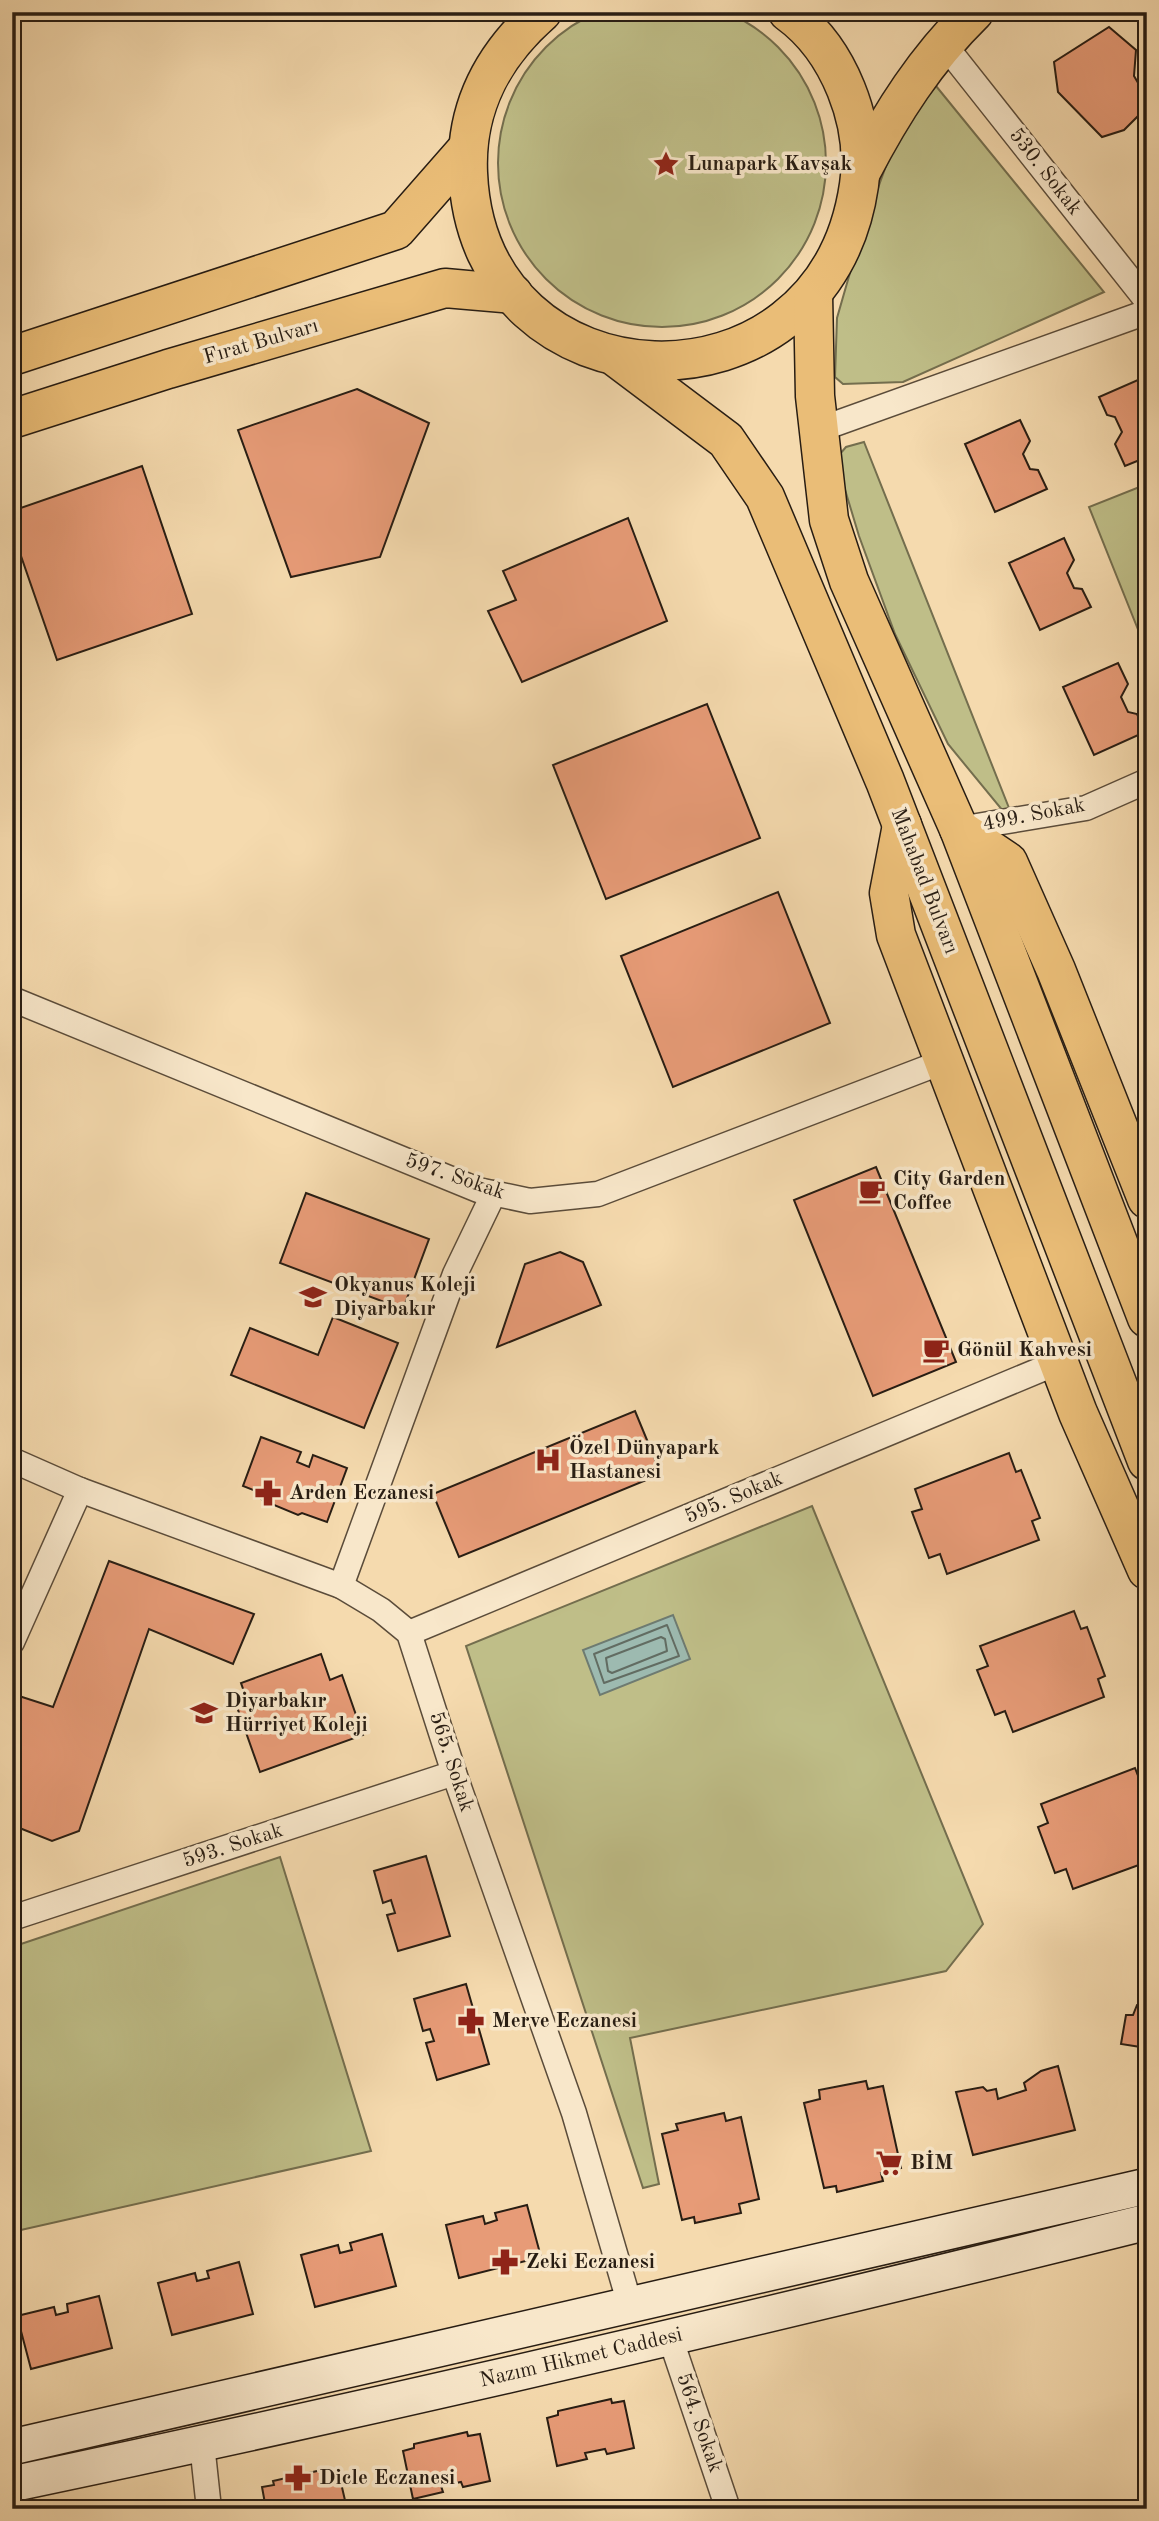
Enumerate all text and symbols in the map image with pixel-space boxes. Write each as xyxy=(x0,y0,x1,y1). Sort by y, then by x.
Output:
street label: 530. Sokak xyxy=(1005,125,1085,219)
place icon: Lunapark Kavşak xyxy=(651,149,681,179)
place label: Lunapark Kavşak xyxy=(687,154,852,175)
street label: Fırat Bulvarı xyxy=(201,316,321,368)
street label: 499. Sokak xyxy=(981,795,1087,835)
street label: Mahabad Bulvarı xyxy=(887,805,961,957)
street label: 597. Sokak xyxy=(402,1150,508,1204)
place label: City Garden Coffee xyxy=(893,1169,1005,1214)
cafe icon: City Garden Coffee xyxy=(857,1176,887,1206)
place label: Okyanus Koleji Diyarbakır xyxy=(334,1275,476,1320)
school or university icon: Okyanus Koleji Diyarbakır xyxy=(298,1282,328,1312)
cafe icon: Gönül Kahvesi xyxy=(921,1335,951,1365)
place label: Gönül Kahvesi xyxy=(957,1340,1092,1361)
place label: Özel Dünyapark Hastanesi xyxy=(569,1435,720,1483)
hospital icon: Özel Dünyapark Hastanesi xyxy=(533,1445,563,1475)
street label: 595. Sokak xyxy=(682,1468,786,1528)
pharmacy icon: Arden Eczanesi xyxy=(253,1478,283,1508)
place label: Arden Eczanesi xyxy=(289,1483,434,1504)
place label: Diyarbakır Hürriyet Koleji xyxy=(225,1691,368,1736)
school or university icon: Diyarbakır Hürriyet Koleji xyxy=(189,1698,219,1728)
street label: 565. Sokak xyxy=(425,1709,477,1815)
street label: 593. Sokak xyxy=(180,1820,286,1872)
pharmacy icon: Merve Eczanesi xyxy=(456,2006,486,2036)
place label: Merve Eczanesi xyxy=(492,2011,637,2032)
supermarket icon: BİM xyxy=(874,2148,904,2178)
place label: BİM xyxy=(910,2150,953,2174)
pharmacy icon: Zeki Eczanesi xyxy=(490,2247,520,2277)
place label: Zeki Eczanesi xyxy=(526,2252,655,2273)
street label: Nazım Hikmet Caddesi xyxy=(478,2324,684,2392)
street label: 564. Sokak xyxy=(672,2370,726,2476)
pharmacy icon: Dicle Eczanesi xyxy=(283,2463,313,2493)
place label: Dicle Eczanesi xyxy=(319,2468,455,2489)

